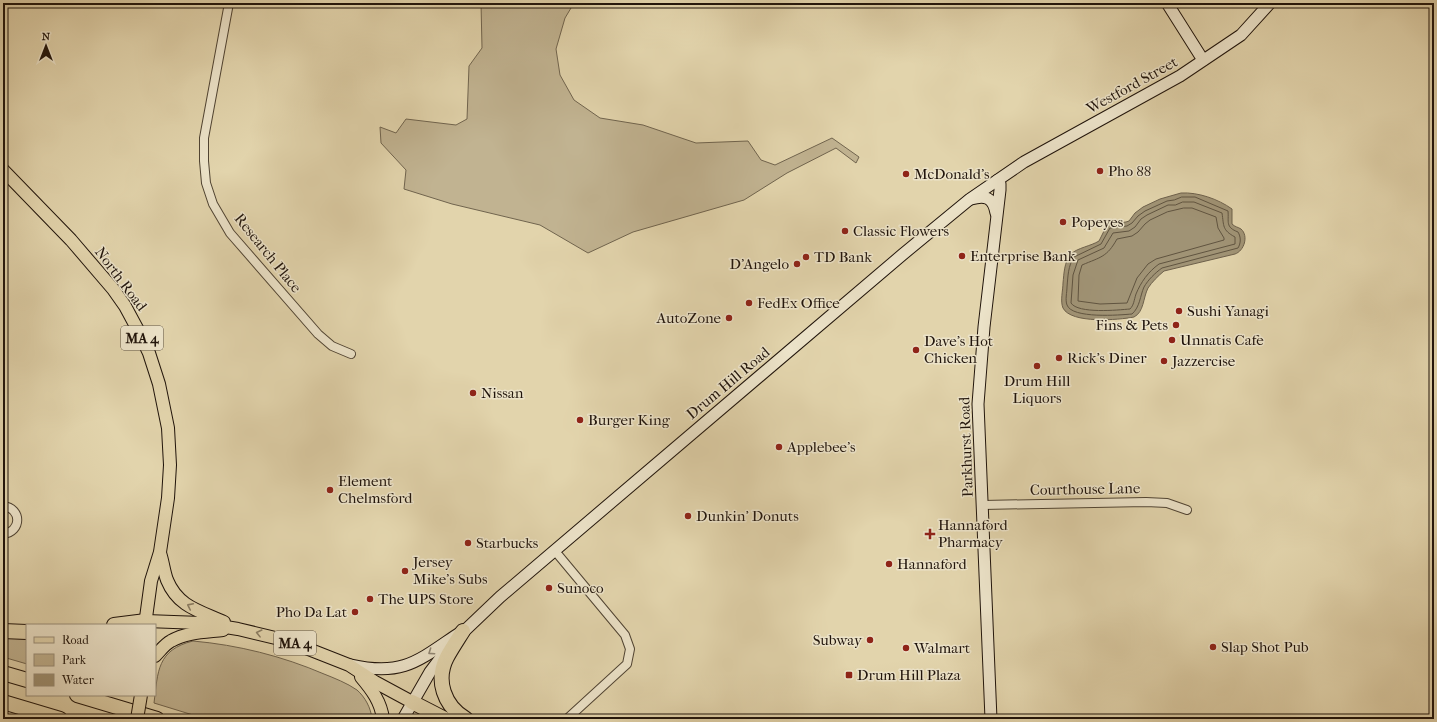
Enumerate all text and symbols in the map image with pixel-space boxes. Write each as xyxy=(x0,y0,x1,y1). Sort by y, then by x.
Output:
north arrow xyxy=(26,26,66,66)
text: N xyxy=(42,30,51,43)
street label: Westford Street xyxy=(1082,52,1181,118)
place label: Pho 88 xyxy=(1108,162,1151,180)
place label: McDonald's xyxy=(914,165,990,183)
marker: Pho 88 xyxy=(1095,166,1105,176)
marker: McDonald's xyxy=(901,169,911,179)
street label: Research Place xyxy=(231,210,306,297)
place label: Popeyes xyxy=(1071,213,1124,231)
marker: Popeyes xyxy=(1058,217,1068,227)
place label: Classic Flowers xyxy=(853,222,950,240)
marker: Classic Flowers xyxy=(840,226,850,236)
street label: North Road xyxy=(91,243,151,315)
place label: Enterprise Bank xyxy=(970,247,1076,265)
place label: TD Bank xyxy=(814,248,872,266)
marker: Enterprise Bank xyxy=(957,251,967,261)
marker: TD Bank xyxy=(801,252,811,262)
place label: D'Angelo xyxy=(730,255,789,273)
marker: D'Angelo xyxy=(792,259,802,269)
place label: FedEx Office xyxy=(757,294,840,312)
marker: FedEx Office xyxy=(744,298,754,308)
place label: Sushi Yanagi xyxy=(1187,302,1269,320)
marker: Sushi Yanagi xyxy=(1174,306,1184,316)
place label: AutoZone xyxy=(656,309,722,327)
marker: AutoZone xyxy=(724,313,734,323)
place label: Fins & Pets xyxy=(1096,316,1168,334)
marker: Fins & Pets xyxy=(1171,320,1181,330)
road number: MA 4 xyxy=(121,326,163,350)
place label: Unnatis Cafe xyxy=(1180,331,1264,349)
place label: Dave's Hot Chicken xyxy=(924,332,994,367)
marker: Unnatis Cafe xyxy=(1167,335,1177,345)
street label: Drum Hill Road xyxy=(683,342,774,423)
marker: Dave's Hot Chicken xyxy=(911,345,921,355)
place label: Rick's Diner xyxy=(1067,349,1147,367)
place label: Jazzercise xyxy=(1171,352,1236,370)
marker: Rick's Diner xyxy=(1054,353,1064,363)
marker: Jazzercise xyxy=(1159,356,1169,366)
marker: Drum Hill Liquors xyxy=(1032,361,1042,371)
place label: Drum Hill Liquors xyxy=(1004,372,1070,407)
place label: Nissan xyxy=(481,384,524,402)
marker: Nissan xyxy=(468,388,478,398)
street label: Parkhurst Road xyxy=(955,396,977,497)
place label: Burger King xyxy=(588,411,671,429)
marker: Burger King xyxy=(575,415,585,425)
place label: Applebee's xyxy=(786,438,856,456)
marker: Applebee's xyxy=(774,442,784,452)
place label: Element Chelmsford xyxy=(338,472,413,507)
street label: Courthouse Lane xyxy=(1030,479,1141,499)
marker: Element Chelmsford xyxy=(325,485,335,495)
place label: Dunkin' Donuts xyxy=(696,507,799,525)
marker: Dunkin' Donuts xyxy=(683,511,693,521)
place label: Hannaford Pharmacy xyxy=(938,516,1009,551)
marker: Hannaford Pharmacy xyxy=(925,529,935,539)
place label: Starbucks xyxy=(476,534,539,552)
marker: Starbucks xyxy=(463,538,473,548)
place label: Jersey Mike's Subs xyxy=(412,553,488,588)
place label: Hannaford xyxy=(897,555,968,573)
marker: Hannaford xyxy=(884,559,894,569)
marker: Jersey Mike's Subs xyxy=(400,566,410,576)
place label: Sunoco xyxy=(557,579,604,597)
marker: Sunoco xyxy=(544,583,554,593)
place label: The UPS Store xyxy=(378,590,474,608)
marker: The UPS Store xyxy=(365,594,375,604)
one-way arrow xyxy=(186,603,194,611)
place label: Pho Da Lat xyxy=(276,603,348,621)
marker: Pho Da Lat xyxy=(350,607,360,617)
legend xyxy=(26,624,156,696)
one-way arrow xyxy=(256,630,263,638)
road number: MA 4 xyxy=(274,631,316,655)
place label: Subway xyxy=(813,631,863,649)
text: Road xyxy=(62,633,89,647)
marker: Subway xyxy=(865,635,875,645)
place label: Slap Shot Pub xyxy=(1221,638,1309,656)
place label: Walmart xyxy=(913,639,971,657)
marker: Slap Shot Pub xyxy=(1208,642,1218,652)
marker: Walmart xyxy=(901,643,911,653)
one-way arrow xyxy=(428,647,435,654)
text: Park xyxy=(62,653,87,667)
place label: Drum Hill Plaza xyxy=(857,666,962,684)
marker: Drum Hill Plaza xyxy=(844,670,854,680)
text: Water xyxy=(61,673,95,687)

